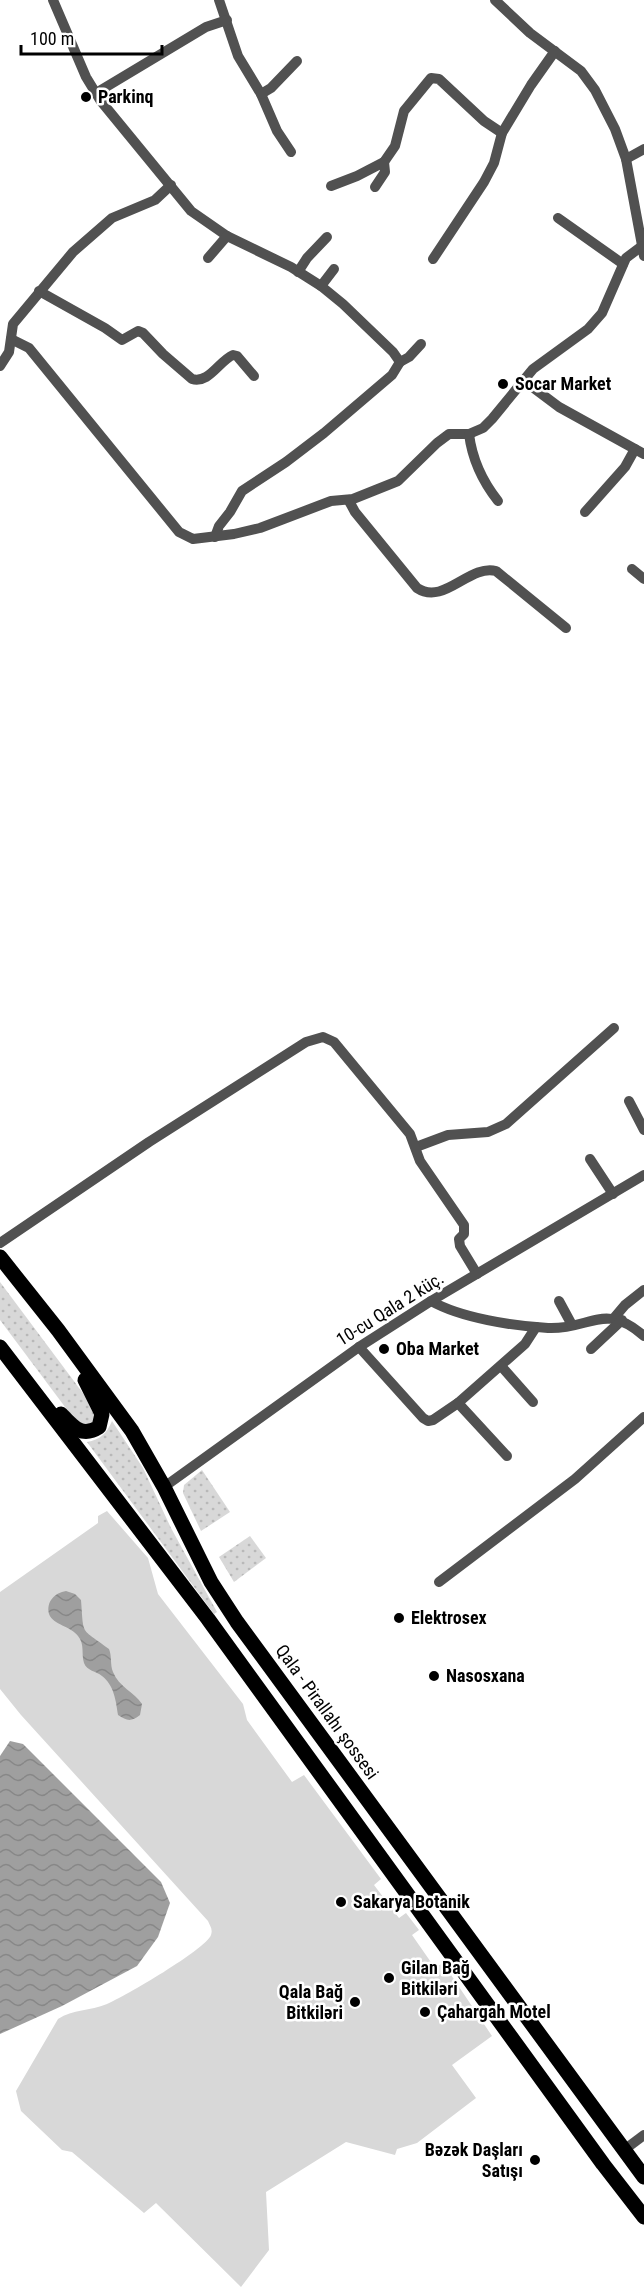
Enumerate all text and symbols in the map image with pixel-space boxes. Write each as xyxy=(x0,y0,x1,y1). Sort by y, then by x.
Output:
scale bar xyxy=(21,18,162,56)
text: 100 m xyxy=(30,28,74,49)
place label: Parkinq xyxy=(98,86,154,107)
marker: Parkinq xyxy=(79,90,93,104)
place label: Socar Market xyxy=(515,373,612,394)
marker: Socar Market xyxy=(496,377,510,391)
street label: 10-cu Qala 2 küç. xyxy=(332,1267,447,1350)
place label: Oba Market xyxy=(396,1338,480,1359)
marker: Oba Market xyxy=(377,1342,391,1356)
place label: Elektrosex xyxy=(411,1607,487,1628)
marker: Elektrosex xyxy=(392,1611,406,1625)
street label: Qala - Pirallahı şossesi xyxy=(272,1640,383,1783)
place label: Nasosxana xyxy=(446,1665,525,1686)
marker: Nasosxana xyxy=(427,1669,441,1683)
place label: Sakarya Botanik xyxy=(353,1891,470,1912)
marker: Sakarya Botanik xyxy=(334,1895,348,1909)
place label: Gilan Bağ Bitkiləri xyxy=(401,1957,470,1999)
marker: Gilan Bağ Bitkiləri xyxy=(382,1971,396,1985)
place label: Qala Bağ Bitkiləri xyxy=(279,1981,343,2023)
marker: Qala Bağ Bitkiləri xyxy=(348,1995,362,2009)
place label: Çahargah Motel xyxy=(437,2001,551,2022)
marker: Çahargah Motel xyxy=(418,2005,432,2019)
place label: Bəzək Daşları Satışı xyxy=(425,2139,523,2181)
marker: Bəzək Daşları Satışı xyxy=(528,2153,542,2167)

